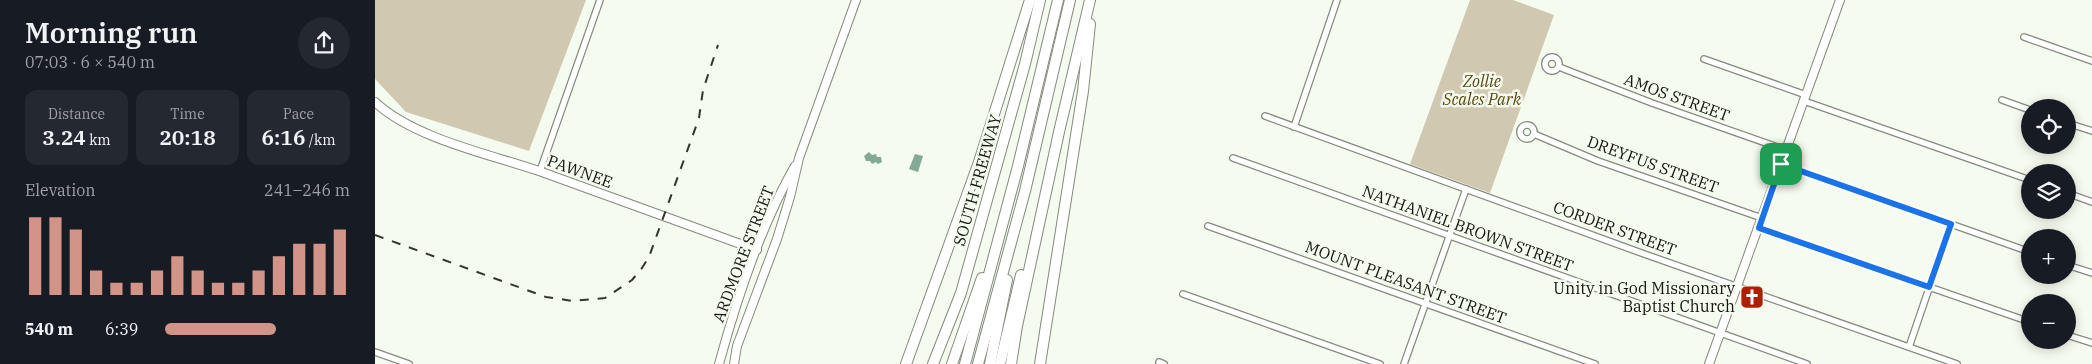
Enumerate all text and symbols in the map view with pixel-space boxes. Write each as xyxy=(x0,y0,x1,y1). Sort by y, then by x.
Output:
text: Morning run xyxy=(25,14,198,51)
button: share xyxy=(298,17,350,69)
text: 07:03 · 6 × 540 m xyxy=(25,52,155,72)
street label: AMOS STREET xyxy=(1622,69,1732,125)
park label: Zollie Scales Park xyxy=(1442,71,1522,109)
map controls xyxy=(2021,99,2076,349)
button: locate xyxy=(2021,99,2076,154)
text: Distance xyxy=(48,105,105,123)
text: Time xyxy=(170,105,205,123)
text: Pace xyxy=(283,105,314,123)
street label: SOUTH FREEWAY xyxy=(949,112,1005,248)
text: 3.24 xyxy=(42,123,86,151)
text: 20:18 xyxy=(159,123,216,151)
text: 6:16 xyxy=(262,123,306,151)
text: km xyxy=(86,131,111,149)
text: /km xyxy=(306,131,335,149)
street label: DREYFUS STREET xyxy=(1585,131,1721,197)
pin xyxy=(1760,143,1802,185)
street label: PAWNEE xyxy=(545,150,615,192)
icon: arrive xyxy=(1767,150,1795,178)
button: layers xyxy=(2021,164,2076,219)
text: Elevation xyxy=(25,180,95,200)
text: 241–246 m xyxy=(264,180,350,200)
street label: NATHANIEL BROWN STREET xyxy=(1360,180,1576,276)
street label: ARDMORE STREET xyxy=(708,183,778,325)
street label: CORDER STREET xyxy=(1551,196,1679,260)
button: + xyxy=(2021,229,2076,284)
street label: MOUNT PLEASANT STREET xyxy=(1303,236,1509,328)
place label: Unity in God Missionary Baptist Church xyxy=(1553,278,1735,316)
church icon: Unity in God Missionary Baptist Church xyxy=(1739,284,1765,310)
button: − xyxy=(2021,294,2076,349)
text: 540 m xyxy=(25,319,73,339)
text: 6:39 xyxy=(105,319,138,339)

